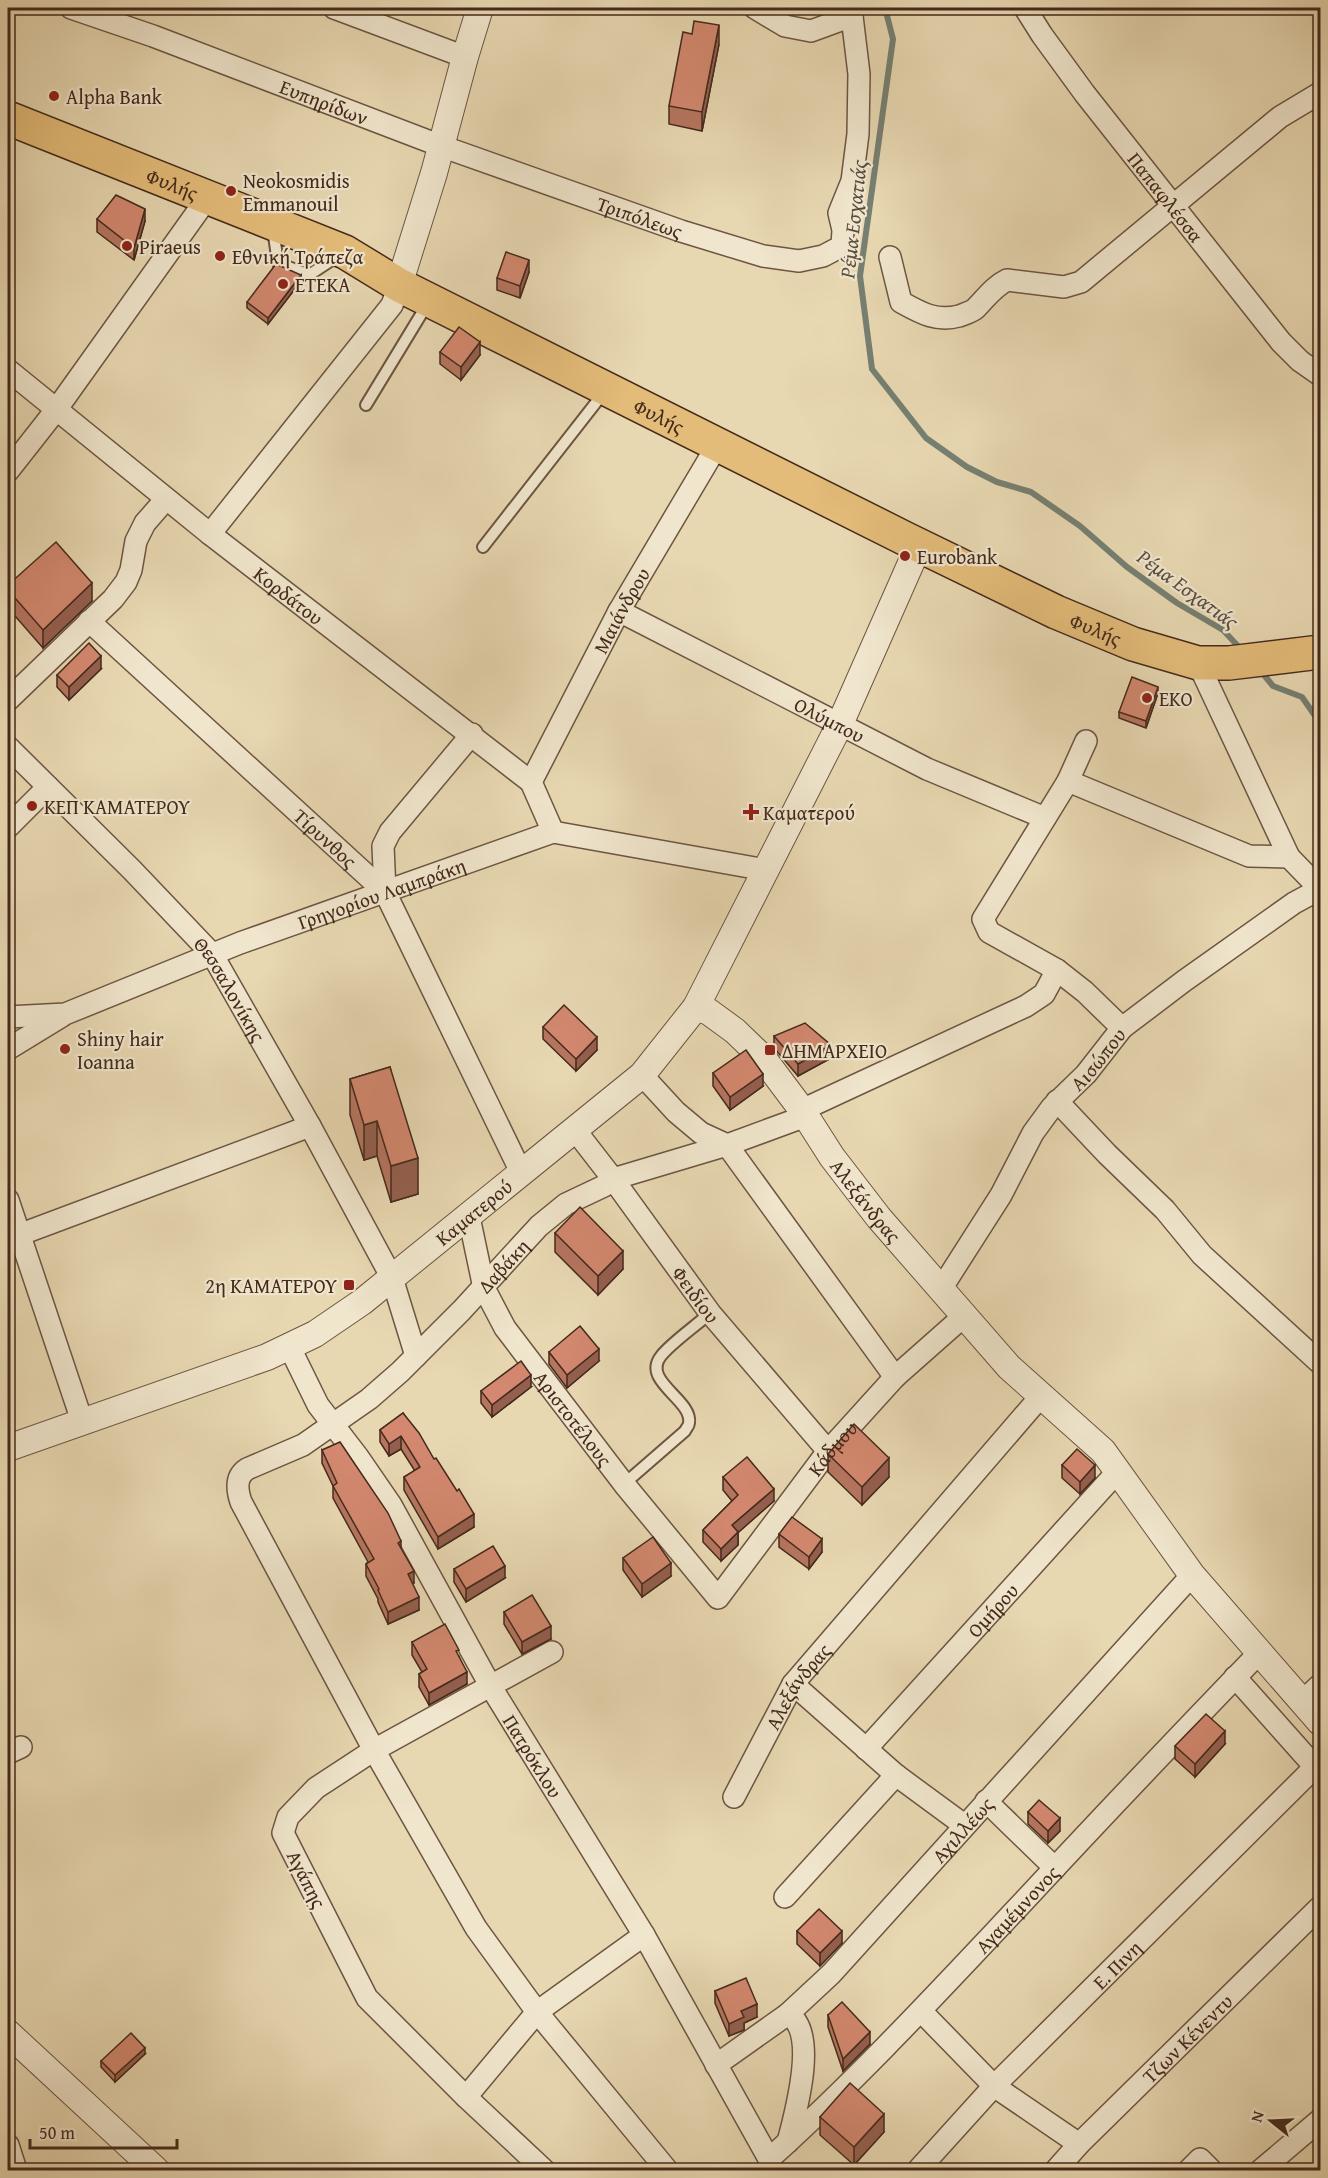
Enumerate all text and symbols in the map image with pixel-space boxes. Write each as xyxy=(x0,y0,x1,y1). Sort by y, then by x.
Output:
street label: Ευπηρίδων xyxy=(276,71,373,131)
place label: Alpha Bank xyxy=(66,82,163,111)
marker: Alpha Bank xyxy=(47,89,61,103)
street label: Παπαφλέσσα xyxy=(1121,145,1211,248)
water label: Ρέμα Εσχατιάς xyxy=(831,158,875,281)
street label: Φυλής xyxy=(142,160,203,207)
place label: Neokosmidis Emmanouil xyxy=(243,166,350,218)
marker: Neokosmidis Emmanouil xyxy=(224,184,238,198)
street label: Τριπόλεως xyxy=(593,188,687,245)
place label: Piraeus xyxy=(139,232,201,261)
marker: Piraeus xyxy=(120,239,134,253)
place label: Εθνική Τράπεζα xyxy=(232,242,364,271)
marker: Εθνική Τράπεζα xyxy=(213,249,227,263)
place label: ΕΤΕΚΑ xyxy=(295,270,350,299)
marker: ΕΤΕΚΑ xyxy=(276,277,290,291)
street label: Φυλής xyxy=(629,390,690,441)
water label: Ρέμα Εσχατιάς xyxy=(1130,541,1246,637)
place label: Eurobank xyxy=(917,542,998,571)
marker: Eurobank xyxy=(898,549,912,563)
street label: Κορδάτου xyxy=(248,559,330,631)
street label: Μαιάνδρου xyxy=(585,562,656,658)
street label: Φυλής xyxy=(1066,605,1127,652)
place label: EKO xyxy=(1159,684,1193,713)
street label: Ολύμπου xyxy=(790,689,870,749)
marker: EKO xyxy=(1140,691,1154,705)
place label: ΚΕΠ ΚΑΜΑΤΕΡΟΥ xyxy=(44,792,190,821)
place label: Καματερού xyxy=(763,798,855,827)
marker: ΚΕΠ ΚΑΜΑΤΕΡΟΥ xyxy=(25,799,39,813)
street label: Τίρυνθος xyxy=(288,801,364,875)
marker: Καματερού xyxy=(744,805,758,819)
street label: Γρηγορίου Λαμπράκη xyxy=(293,850,469,936)
street label: Θεσσαλονίκης xyxy=(188,930,274,1047)
street label: Αισώπου xyxy=(1063,1021,1132,1097)
place label: Shiny hair Ioanna xyxy=(77,1024,164,1076)
place label: ΔΗΜΑΡΧΕΙΟ xyxy=(782,1036,887,1065)
marker: Shiny hair Ioanna xyxy=(58,1042,72,1056)
marker: ΔΗΜΑΡΧΕΙΟ xyxy=(763,1043,777,1057)
street label: Αλεξάνδρας xyxy=(824,1152,909,1249)
street label: Καματερού xyxy=(429,1172,518,1252)
street label: Δαβάκη xyxy=(470,1232,535,1299)
street label: Φειδίου xyxy=(666,1259,727,1329)
place label: 2η ΚΑΜΑΤΕΡΟΥ xyxy=(205,1271,337,1300)
marker: 2η ΚΑΜΑΤΕΡΟΥ xyxy=(342,1278,356,1292)
street label: Αριστοτέλους xyxy=(528,1364,620,1472)
street label: Κάδμου xyxy=(800,1414,863,1482)
street label: Ομήρου xyxy=(960,1576,1025,1643)
street label: Αλεξάνδρας xyxy=(757,1636,837,1735)
street label: Πατρόκλου xyxy=(497,1708,570,1803)
street label: Αχιλλέως xyxy=(924,1790,1000,1869)
street label: Αγάπης xyxy=(280,1845,334,1914)
street label: Αγαμέμνονος xyxy=(968,1858,1066,1959)
street label: Ε. Πινη xyxy=(1085,1933,1148,1995)
street label: Τζων Κένεντυ xyxy=(1135,1987,1239,2089)
north arrow xyxy=(1241,2091,1301,2151)
text: N xyxy=(1244,2107,1270,2125)
scale bar xyxy=(30,2112,177,2150)
text: 50 m xyxy=(39,2119,75,2146)

